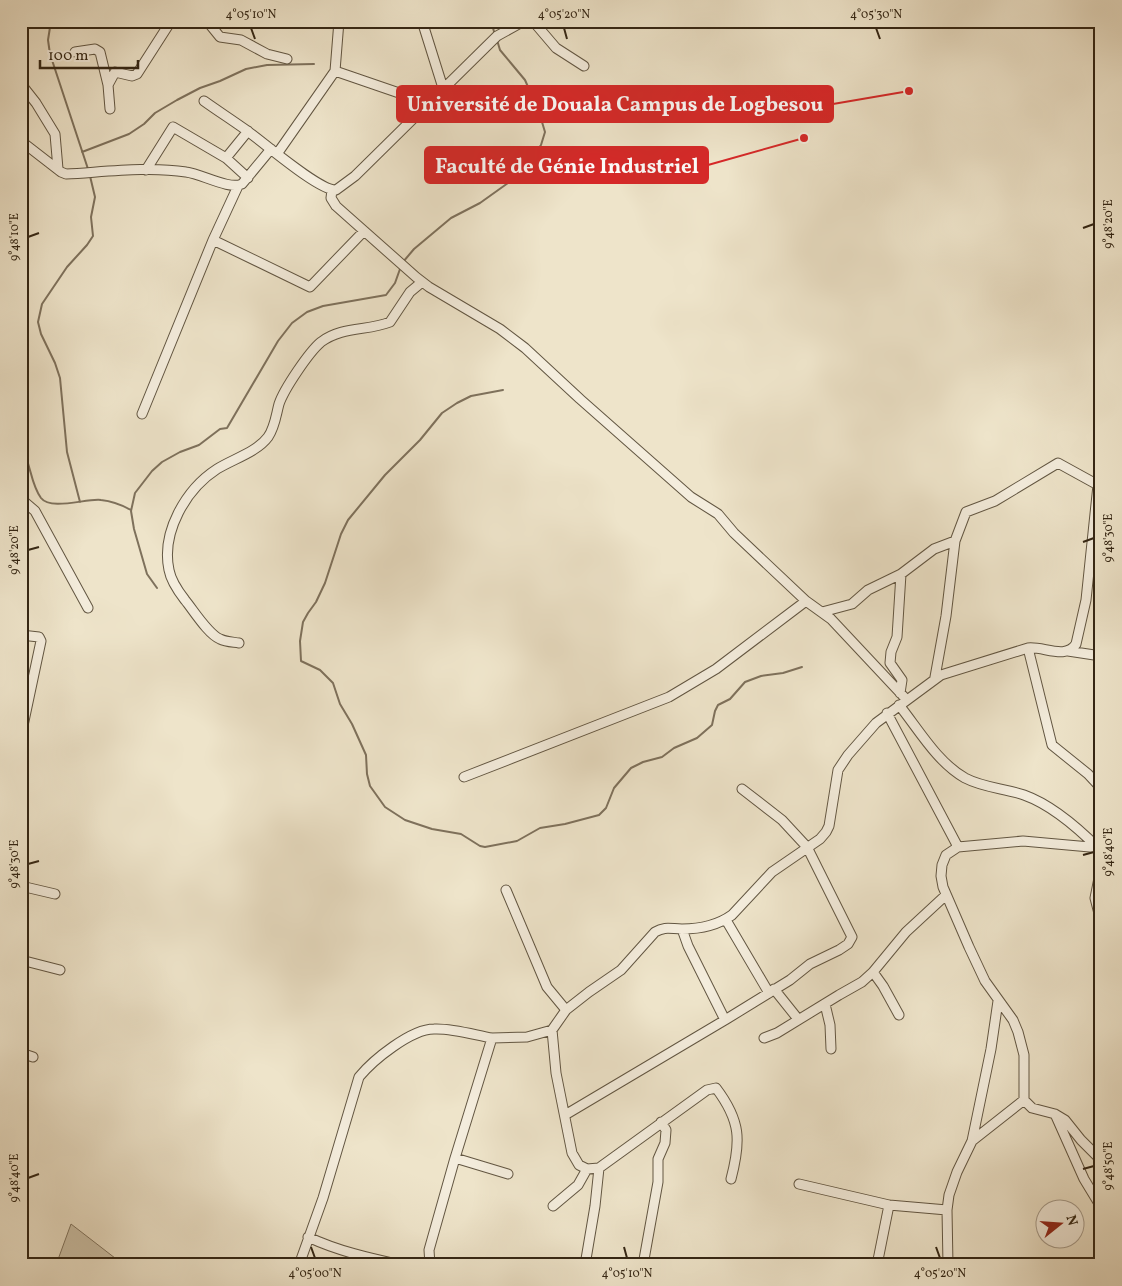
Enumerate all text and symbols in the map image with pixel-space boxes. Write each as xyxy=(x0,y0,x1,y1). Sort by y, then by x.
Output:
text: 4°05'10"N xyxy=(226,7,277,23)
text: 4°05'20"N xyxy=(538,7,590,23)
text: 4°05'30"N xyxy=(850,7,902,23)
scale bar xyxy=(40,38,138,70)
text: 100 m xyxy=(48,46,88,67)
callout: Université de Douala Campus de Logbesou xyxy=(397,86,833,122)
text: Université de Douala Campus de Logbesou xyxy=(407,91,823,120)
callout: Faculté de Génie Industriel xyxy=(425,147,708,183)
text: Faculté de Génie Industriel xyxy=(435,153,699,182)
text: 9°48'20"E xyxy=(1101,199,1117,249)
text: 9°48'10"E xyxy=(7,213,23,261)
text: 9°48'30"E xyxy=(1101,513,1117,563)
text: 9°48'20"E xyxy=(7,525,23,575)
text: 9°48'40"E xyxy=(1101,827,1117,877)
text: 9°48'30"E xyxy=(7,839,23,889)
text: 9°48'50"E xyxy=(1101,1142,1117,1190)
text: 9°48'40"E xyxy=(7,1153,23,1203)
north arrow xyxy=(1034,1198,1084,1248)
text: N xyxy=(1060,1213,1082,1228)
text: 4°05'00"N xyxy=(288,1266,342,1282)
text: 4°05'10"N xyxy=(602,1266,653,1282)
text: 4°05'20"N xyxy=(914,1266,966,1282)

